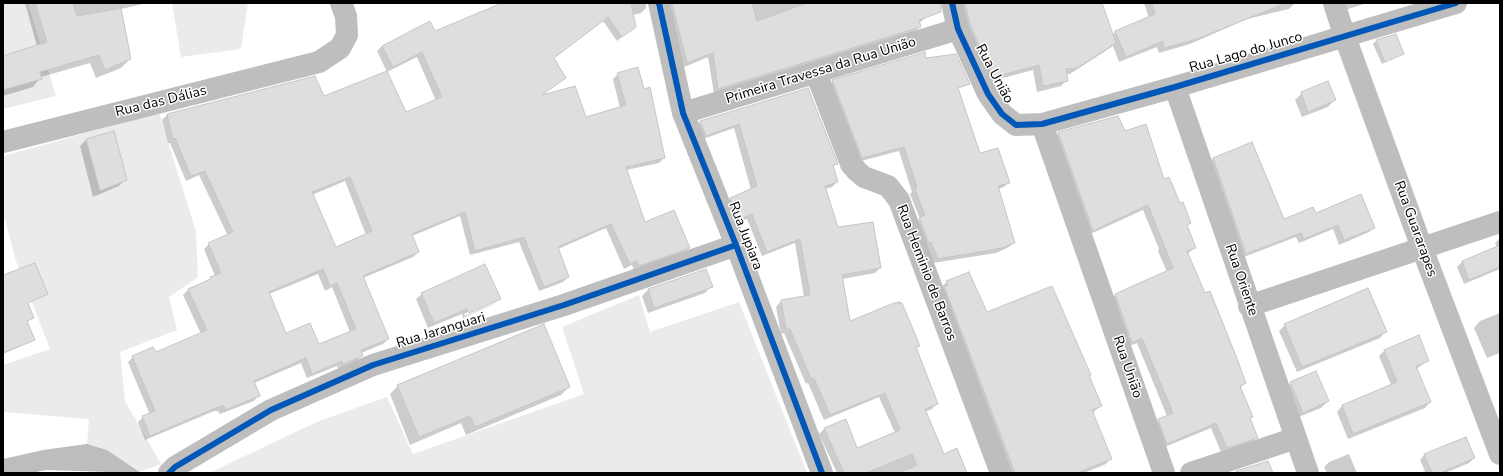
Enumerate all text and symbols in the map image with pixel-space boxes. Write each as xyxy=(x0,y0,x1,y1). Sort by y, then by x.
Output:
street label: Rua Lago do Junco xyxy=(1188,29,1304,77)
street label: Primeira Travessa da Rua União xyxy=(724,34,918,108)
street label: Rua União xyxy=(971,41,1017,107)
street label: Rua das Dálias xyxy=(114,83,208,121)
street label: Rua Guararapes xyxy=(1390,179,1440,279)
street label: Rua Jupiara xyxy=(724,199,766,273)
street label: Rua Heminio de Barros xyxy=(892,202,960,344)
street label: Rua Oriente xyxy=(1221,242,1261,318)
street label: Rua Jaranguari xyxy=(394,309,488,353)
street label: Rua União xyxy=(1109,334,1145,400)

